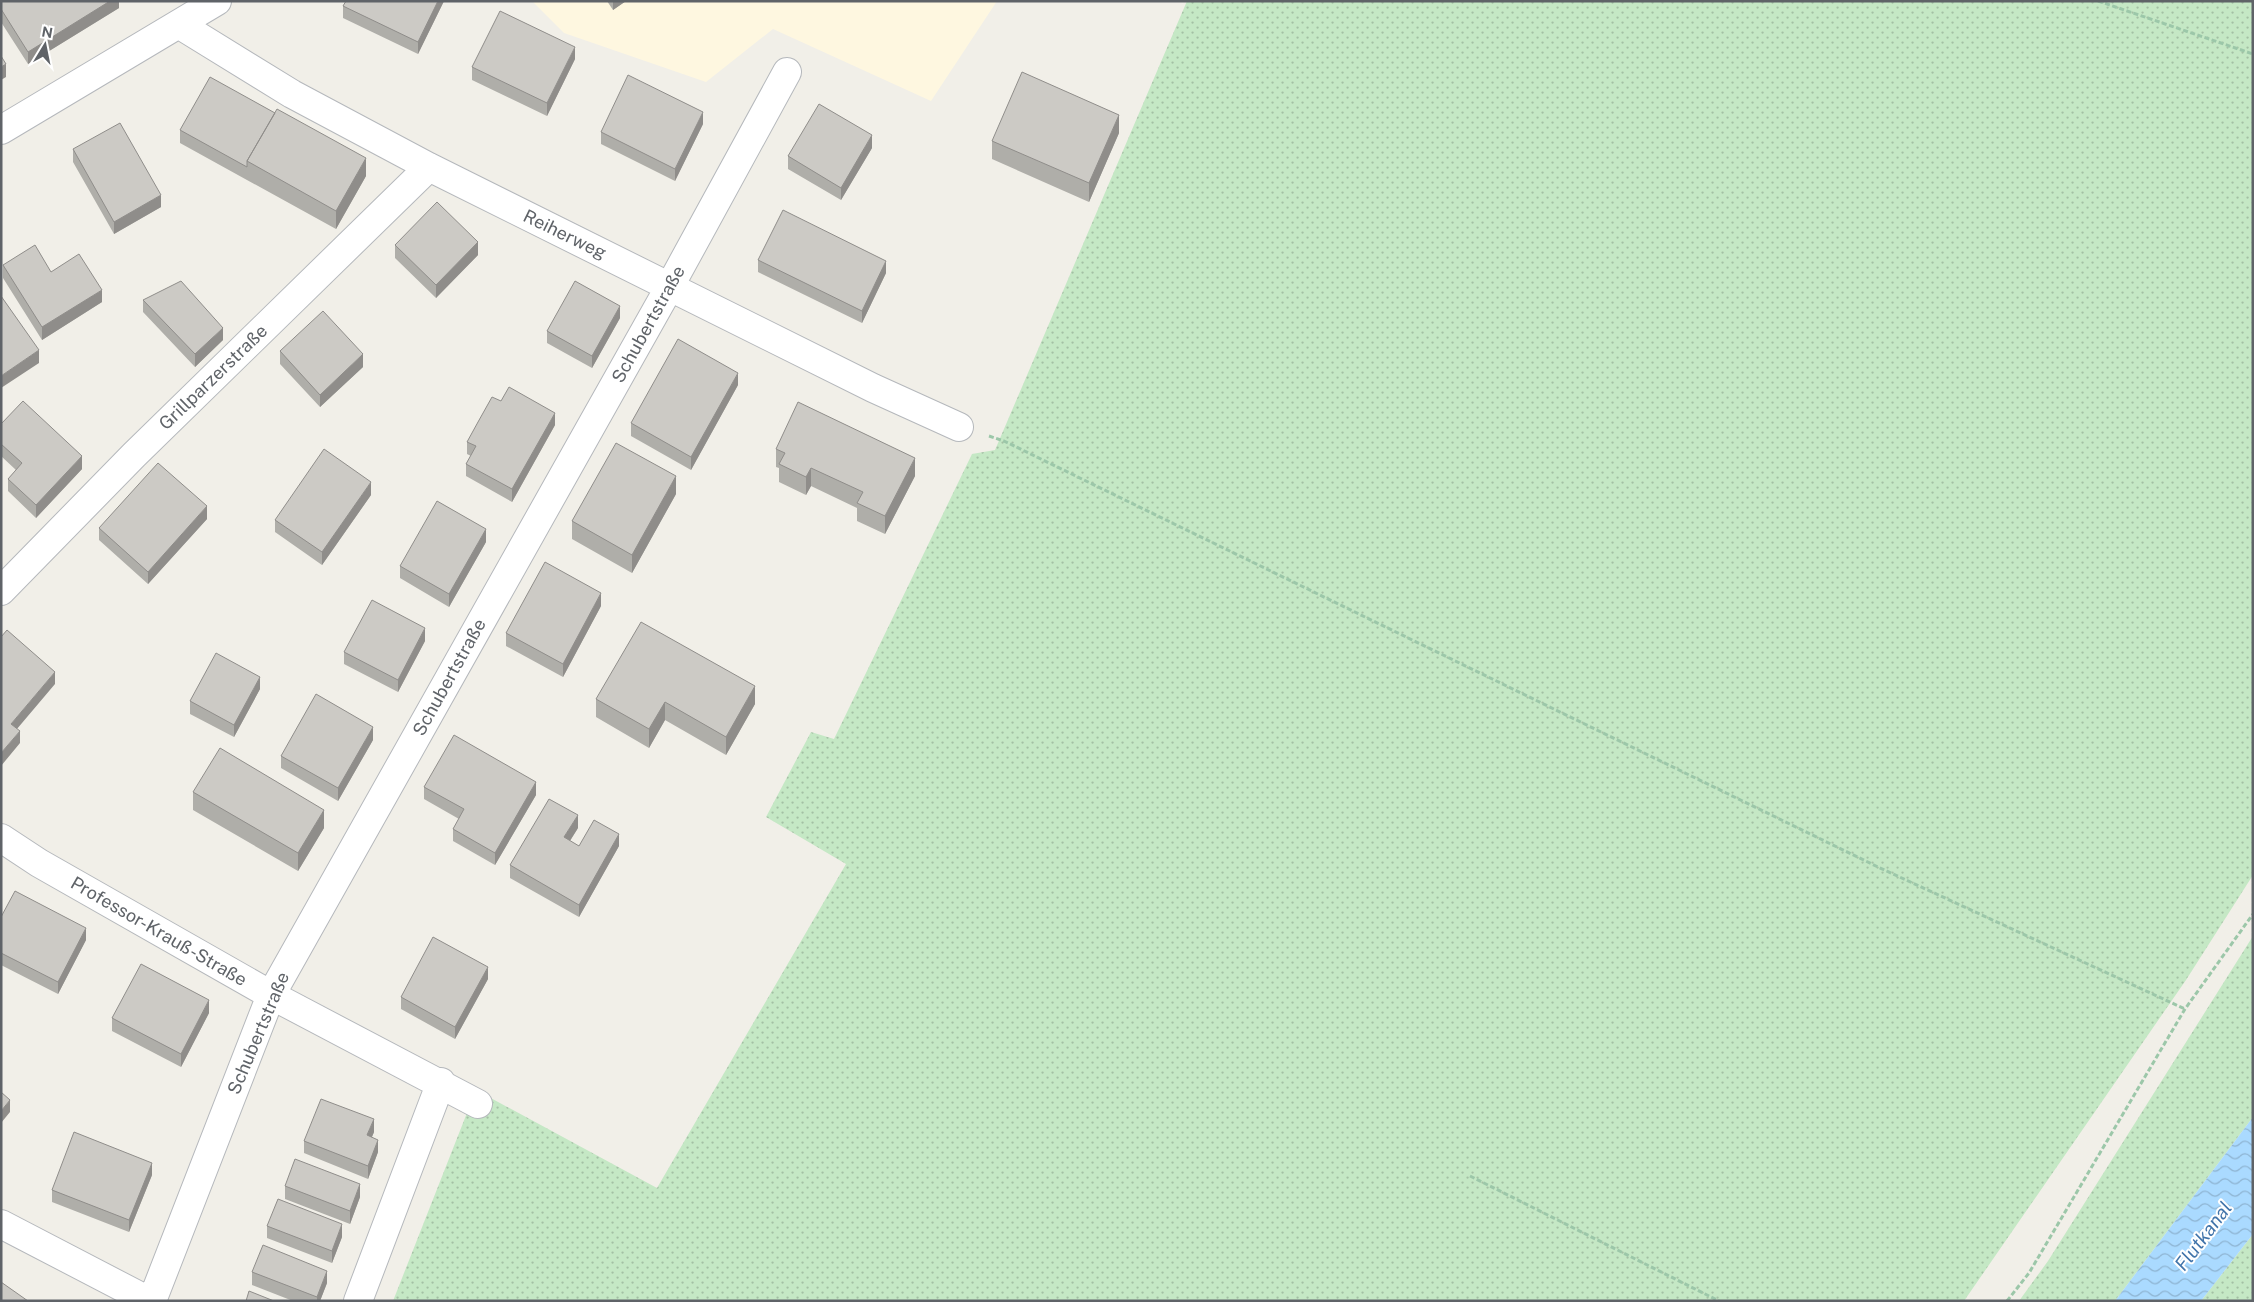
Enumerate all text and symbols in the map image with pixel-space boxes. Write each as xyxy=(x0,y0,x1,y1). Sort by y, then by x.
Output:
north arrow xyxy=(20,20,70,70)
text: N xyxy=(40,23,54,41)
street label: Reiherweg xyxy=(520,205,610,263)
street label: Schubertstraße xyxy=(607,262,689,386)
street label: Grillparzerstraße xyxy=(155,320,271,434)
street label: Schubertstraße xyxy=(408,615,490,739)
street label: Professor-Krauß-Straße xyxy=(67,872,251,990)
street label: Schubertstraße xyxy=(223,969,293,1097)
water label: Flutkanal xyxy=(2170,1197,2236,1275)

